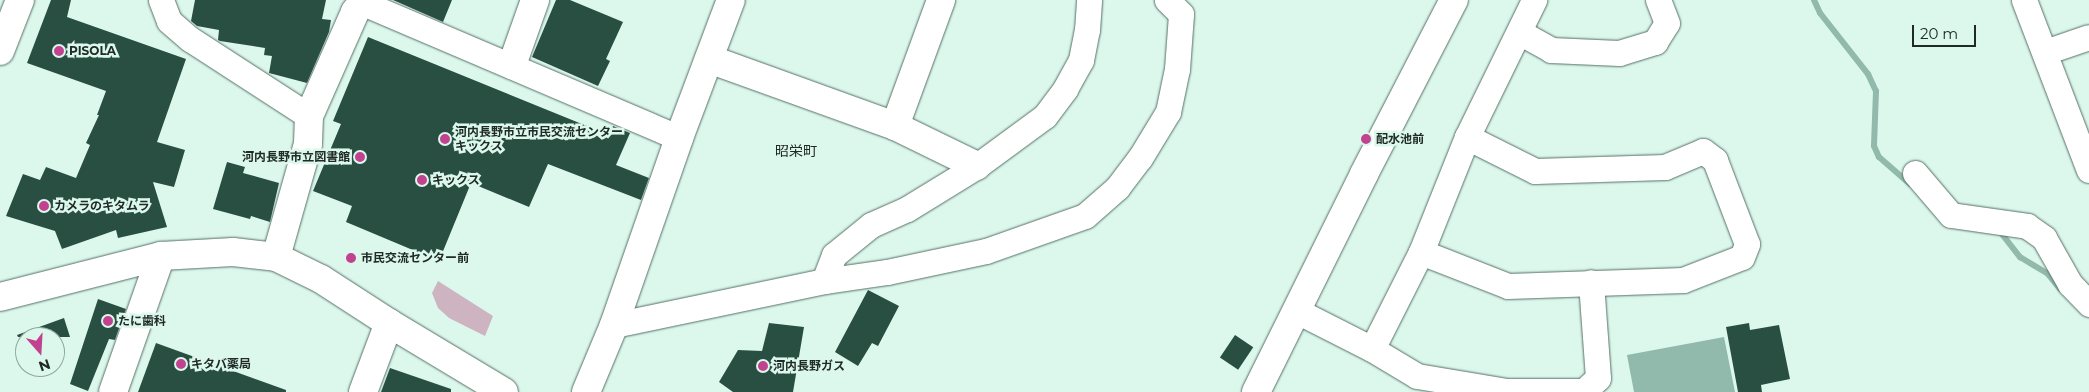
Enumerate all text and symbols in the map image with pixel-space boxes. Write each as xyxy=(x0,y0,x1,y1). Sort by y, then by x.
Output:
scale bar xyxy=(1914,15,1978,47)
text: 20 m xyxy=(1920,24,1958,43)
place label: PISOLA xyxy=(69,44,116,58)
marker: PISOLA xyxy=(53,45,65,57)
place label: 河内長野市立市民交流センター キックス xyxy=(455,125,623,153)
place label: 配水池前 xyxy=(1376,132,1424,146)
marker: 河内長野市立市民交流センター キックス xyxy=(439,133,451,145)
marker: 配水池前 xyxy=(1360,133,1372,145)
district label: 昭栄町 xyxy=(775,143,817,159)
place label: 河内長野市立図書館 xyxy=(242,150,350,164)
marker: 河内長野市立図書館 xyxy=(354,151,366,163)
place label: キックス xyxy=(432,173,480,187)
marker: キックス xyxy=(416,174,428,186)
place label: カメラのキタムラ xyxy=(54,199,150,213)
marker: カメラのキタムラ xyxy=(38,200,50,212)
place label: 市民交流センター前 xyxy=(361,251,469,265)
marker: 市民交流センター前 xyxy=(345,252,357,264)
place label: たに歯科 xyxy=(118,314,166,328)
marker: たに歯科 xyxy=(102,315,114,327)
north arrow xyxy=(15,327,65,377)
text: N xyxy=(36,355,53,376)
place label: キタバ薬局 xyxy=(191,357,251,371)
marker: キタバ薬局 xyxy=(175,358,187,370)
place label: 河内長野ガス xyxy=(773,359,845,373)
marker: 河内長野ガス xyxy=(757,360,769,372)

